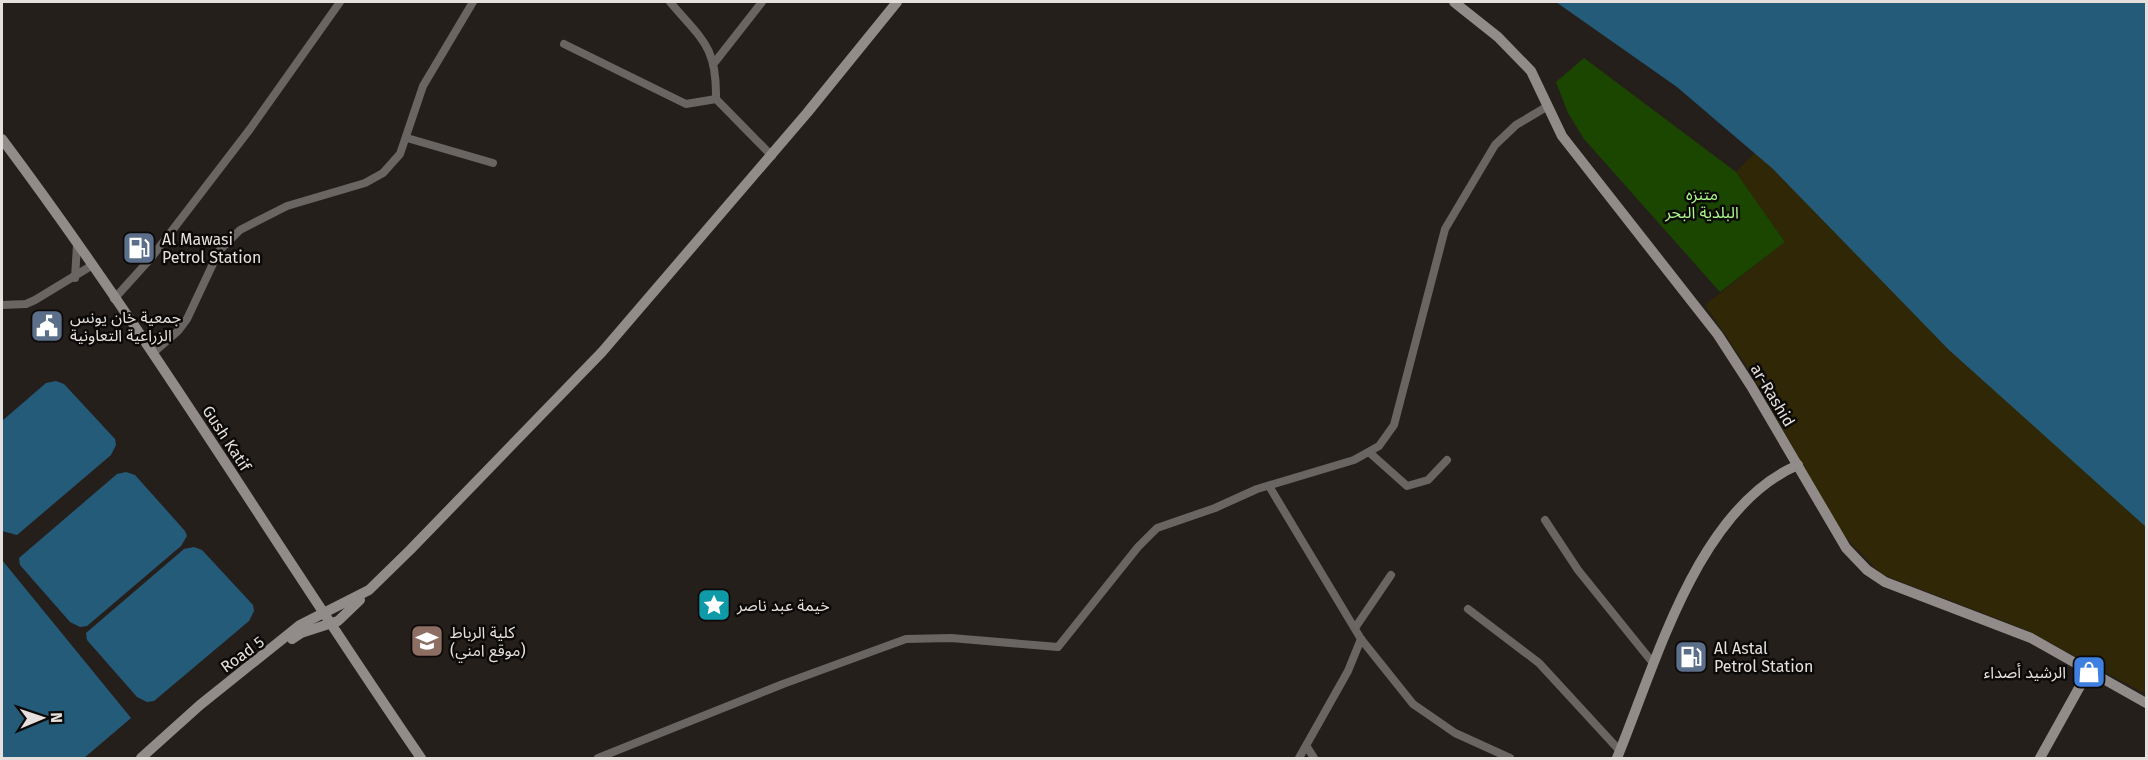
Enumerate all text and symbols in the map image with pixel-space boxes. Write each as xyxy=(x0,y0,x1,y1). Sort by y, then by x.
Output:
park label: متنزه البلدية البحر xyxy=(1664,185,1739,222)
fuel station icon: Al Mawasi Petrol Station xyxy=(121,230,157,266)
place label: Al Mawasi Petrol Station xyxy=(162,230,261,267)
public building icon: جمعية خان يونس الزراعية التعاونية xyxy=(29,308,65,344)
place label: جمعية خان يونس الزراعية التعاونية xyxy=(70,308,181,345)
street label: ar-Rashid xyxy=(1746,360,1799,430)
street label: Gush Katif xyxy=(198,402,256,476)
place icon: خيمة عبد ناصر xyxy=(696,587,732,623)
place label: خيمة عبد ناصر xyxy=(736,596,830,615)
school or university icon: كلية الرباط (موقع امني) xyxy=(409,623,445,659)
place label: كلية الرباط (موقع امني) xyxy=(450,623,526,663)
street label: Road 5 xyxy=(217,632,268,677)
fuel station icon: Al Astal Petrol Station xyxy=(1673,639,1709,675)
place label: Al Astal Petrol Station xyxy=(1714,639,1813,676)
shop icon: الرشيد أصداء xyxy=(2071,654,2107,690)
place label: الرشيد أصداء xyxy=(1984,663,2066,682)
north arrow xyxy=(12,688,72,748)
text: N xyxy=(47,712,66,723)

